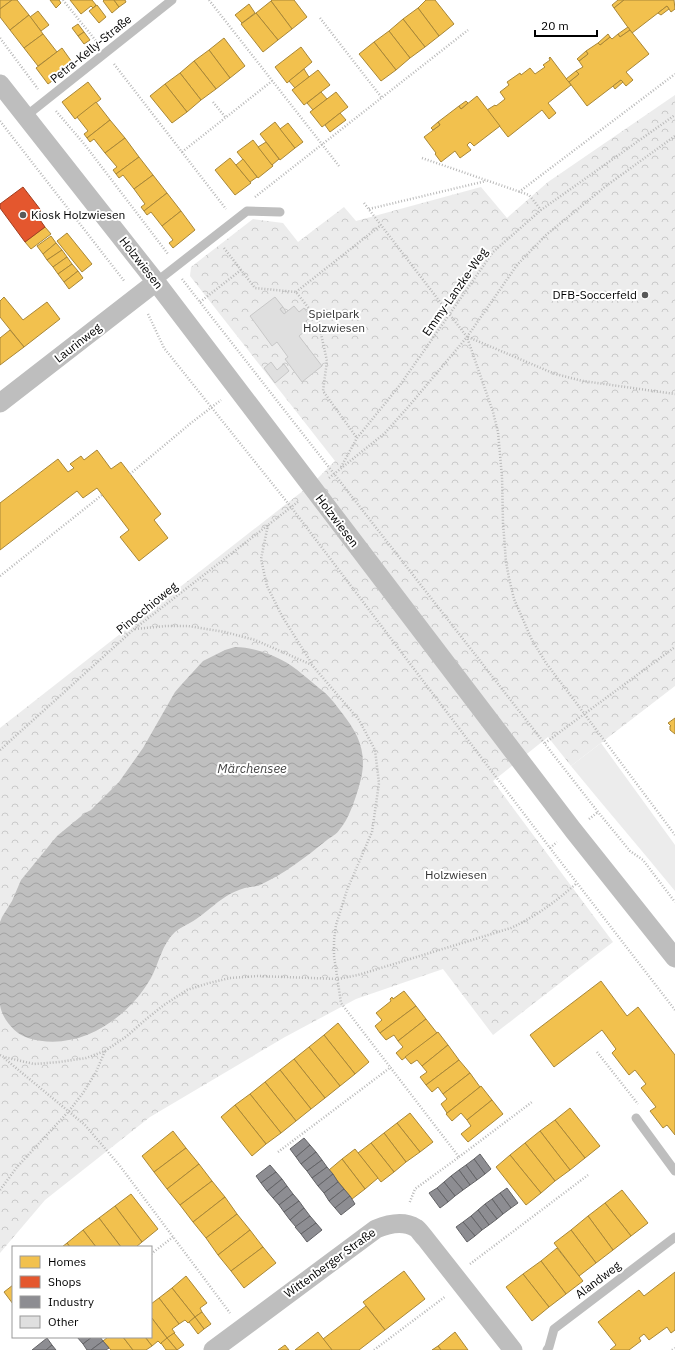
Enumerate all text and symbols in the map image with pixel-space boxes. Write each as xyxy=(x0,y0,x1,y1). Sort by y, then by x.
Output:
street label: Petra-Kelly-Straße xyxy=(47,11,135,86)
scale bar xyxy=(535,12,597,38)
text: 20 m xyxy=(541,18,569,33)
place label: Kiosk Holzwiesen xyxy=(31,207,125,222)
marker: Kiosk Holzwiesen xyxy=(18,210,28,220)
street label: Holzwiesen xyxy=(116,234,166,292)
street label: Emmy-Lanzke-Weg xyxy=(419,244,491,339)
place label: DFB-Soccerfeld xyxy=(553,287,637,302)
marker: DFB-Soccerfeld xyxy=(640,290,650,300)
park label: Spielpark Holzwiesen xyxy=(303,306,365,335)
street label: Laurinweg xyxy=(51,319,105,366)
street label: Holzwiesen xyxy=(313,491,362,550)
street label: Pinocchioweg xyxy=(113,578,181,637)
water label: Märchensee xyxy=(217,760,287,777)
park label: Holzwiesen xyxy=(425,867,487,882)
street label: Wittenberger Straße xyxy=(281,1224,379,1301)
legend xyxy=(12,1246,152,1338)
text: Homes xyxy=(48,1254,86,1269)
street label: Alandweg xyxy=(572,1257,624,1302)
text: Shops xyxy=(48,1274,81,1289)
text: Industry xyxy=(48,1294,94,1309)
text: Other xyxy=(48,1314,79,1329)

